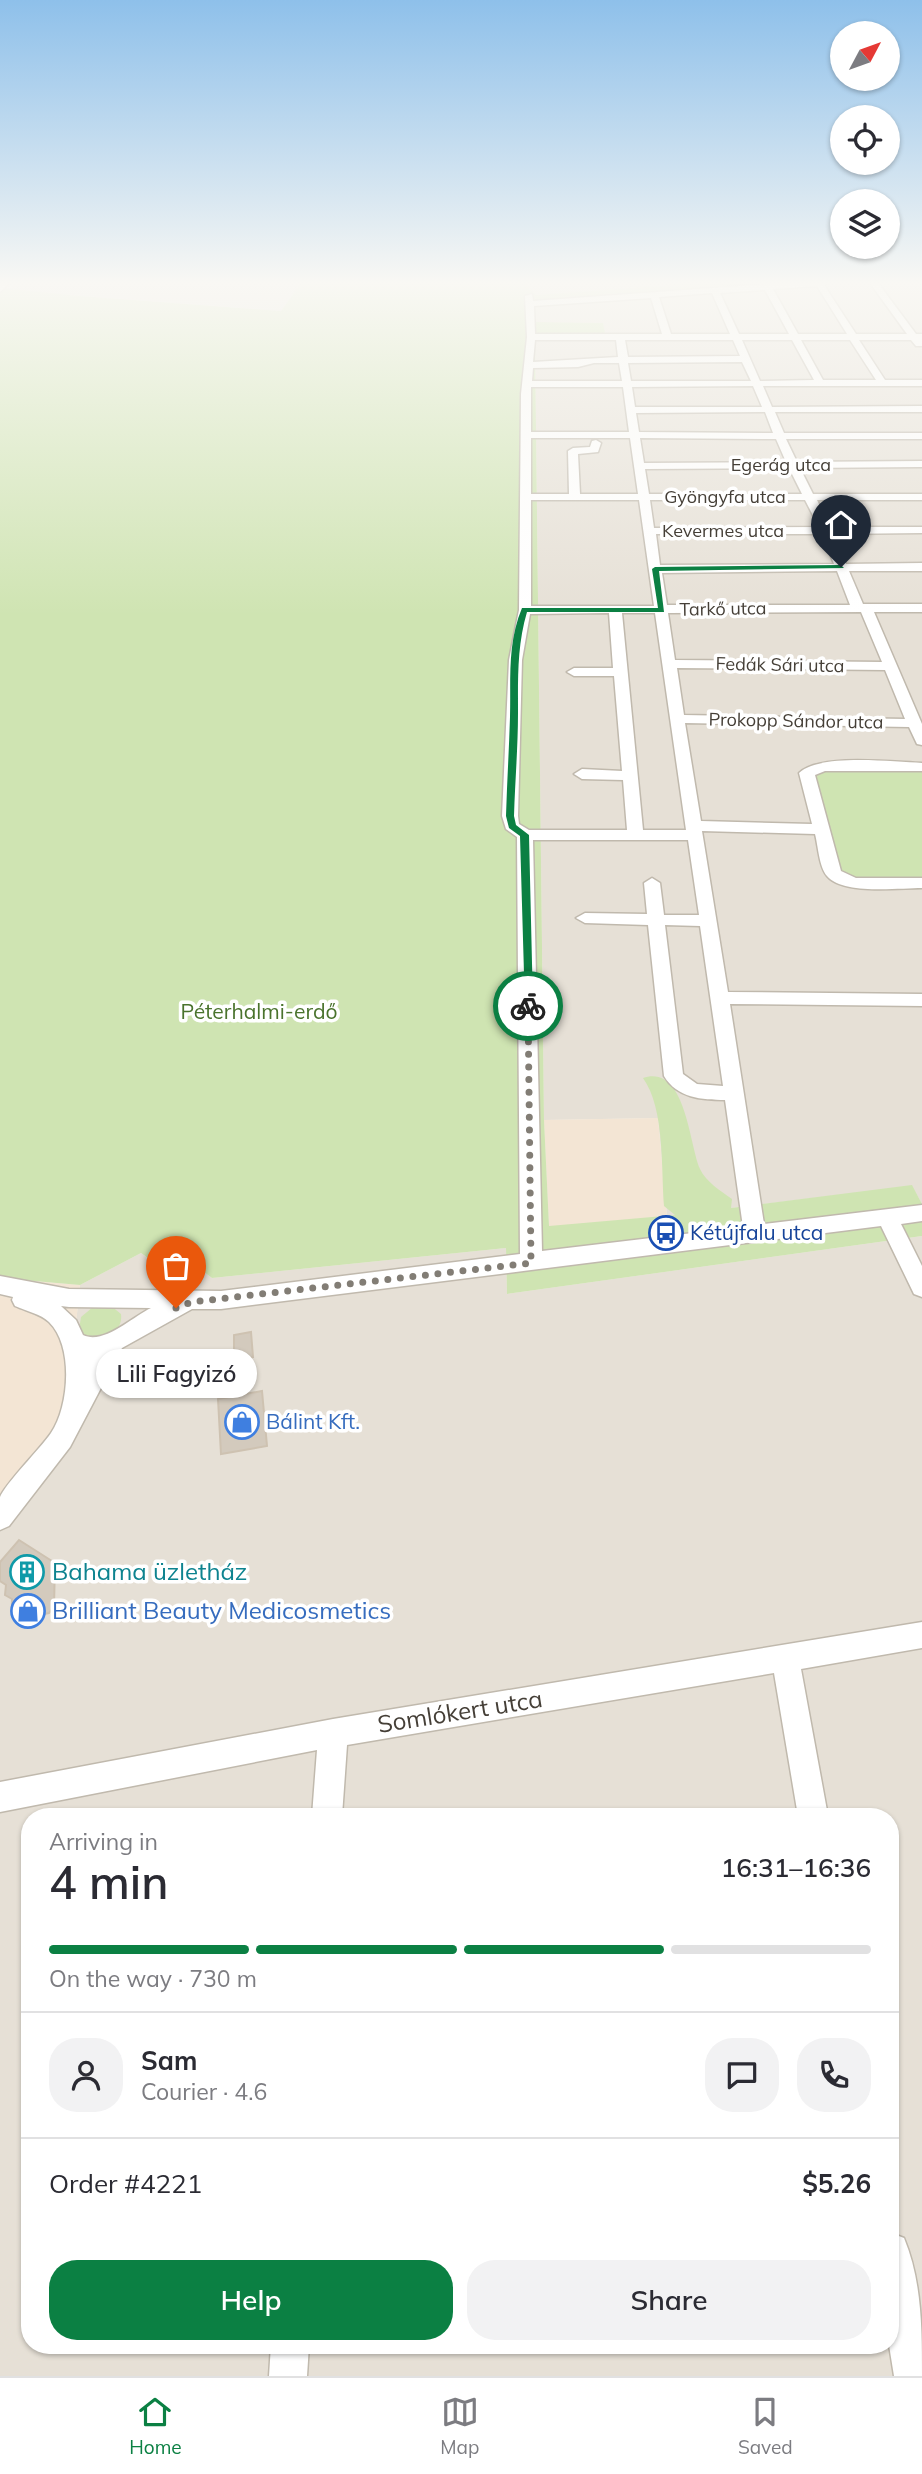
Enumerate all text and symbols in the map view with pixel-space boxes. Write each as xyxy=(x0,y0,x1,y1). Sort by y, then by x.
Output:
north arrow xyxy=(830,21,900,91)
map controls xyxy=(830,21,900,259)
button: locate xyxy=(830,105,900,175)
button: layers xyxy=(830,189,900,259)
street label: Egerág utca xyxy=(731,453,831,476)
street label: Gyöngyfa utca xyxy=(664,485,786,508)
pin xyxy=(811,495,871,567)
icon: home xyxy=(822,506,860,544)
street label: Kevermes utca xyxy=(662,519,784,542)
street label: Tarkő utca xyxy=(679,596,767,621)
street label: Fedák Sári utca xyxy=(715,652,845,677)
street label: Prokopp Sándor utca xyxy=(708,707,884,734)
courier xyxy=(493,971,563,1041)
icon: bike xyxy=(509,987,547,1025)
park label: Péterhalmi-erdő xyxy=(180,998,338,1024)
bus stop icon: Kétújfalu utca xyxy=(647,1214,685,1252)
place label: Kétújfalu utca xyxy=(690,1219,823,1245)
pin xyxy=(146,1236,206,1308)
icon: bag xyxy=(157,1247,195,1285)
callout: Lili Fagyizó xyxy=(96,1350,256,1399)
text: Lili Fagyizó xyxy=(117,1359,236,1388)
shop icon: Bálint Kft. xyxy=(223,1403,261,1441)
place label: Bálint Kft. xyxy=(266,1408,360,1434)
building icon: Bahama üzletház xyxy=(8,1553,46,1591)
place label: Bahama üzletház xyxy=(52,1556,247,1586)
shop icon: Brilliant Beauty Medicosmetics xyxy=(9,1592,47,1630)
place label: Brilliant Beauty Medicosmetics xyxy=(52,1595,391,1625)
street label: Somlókert utca xyxy=(375,1683,544,1739)
text: Arriving in xyxy=(49,1827,158,1856)
text: 16:31–16:36 xyxy=(721,1851,871,1884)
text: 4 min xyxy=(49,1853,168,1911)
text: On the way · 730 m xyxy=(49,1964,257,1993)
button: person xyxy=(49,2038,123,2112)
button: chat xyxy=(705,2038,779,2112)
button: phone xyxy=(797,2038,871,2112)
text: Sam xyxy=(141,2044,197,2077)
text: Courier · 4.6 xyxy=(141,2077,267,2106)
text: Order #4221 xyxy=(49,2167,202,2200)
text: $5.26 xyxy=(802,2167,871,2200)
button: Help xyxy=(49,2260,453,2340)
button: Share xyxy=(467,2260,871,2340)
tab: Home xyxy=(129,2393,182,2459)
tab: Map xyxy=(440,2393,479,2459)
tab: Saved xyxy=(738,2393,793,2459)

